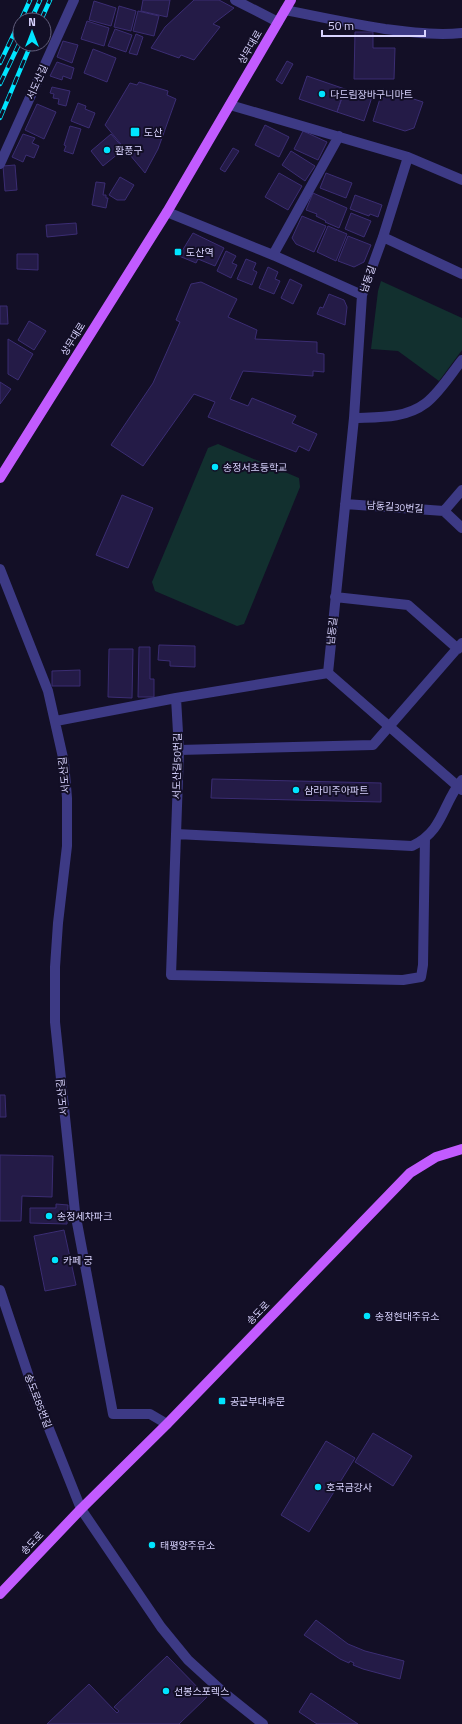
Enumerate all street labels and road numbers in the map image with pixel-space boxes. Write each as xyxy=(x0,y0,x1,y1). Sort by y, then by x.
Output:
street label: 상무대로 xyxy=(234,27,266,67)
street label: 서도산길 xyxy=(23,62,51,102)
street label: 남동길 xyxy=(356,264,380,294)
street label: 상무대로 xyxy=(57,319,89,359)
street label: 남동길30번길 xyxy=(366,498,424,516)
street label: 남동길 xyxy=(323,616,341,646)
street label: 서도산길50번길 xyxy=(169,733,185,799)
street label: 서도산길 xyxy=(55,756,73,794)
street label: 서도산길 xyxy=(53,1078,71,1116)
street label: 송도로 xyxy=(243,1298,273,1328)
street label: 송도로85번길 xyxy=(21,1372,55,1430)
street label: 송도로 xyxy=(17,1528,47,1558)

